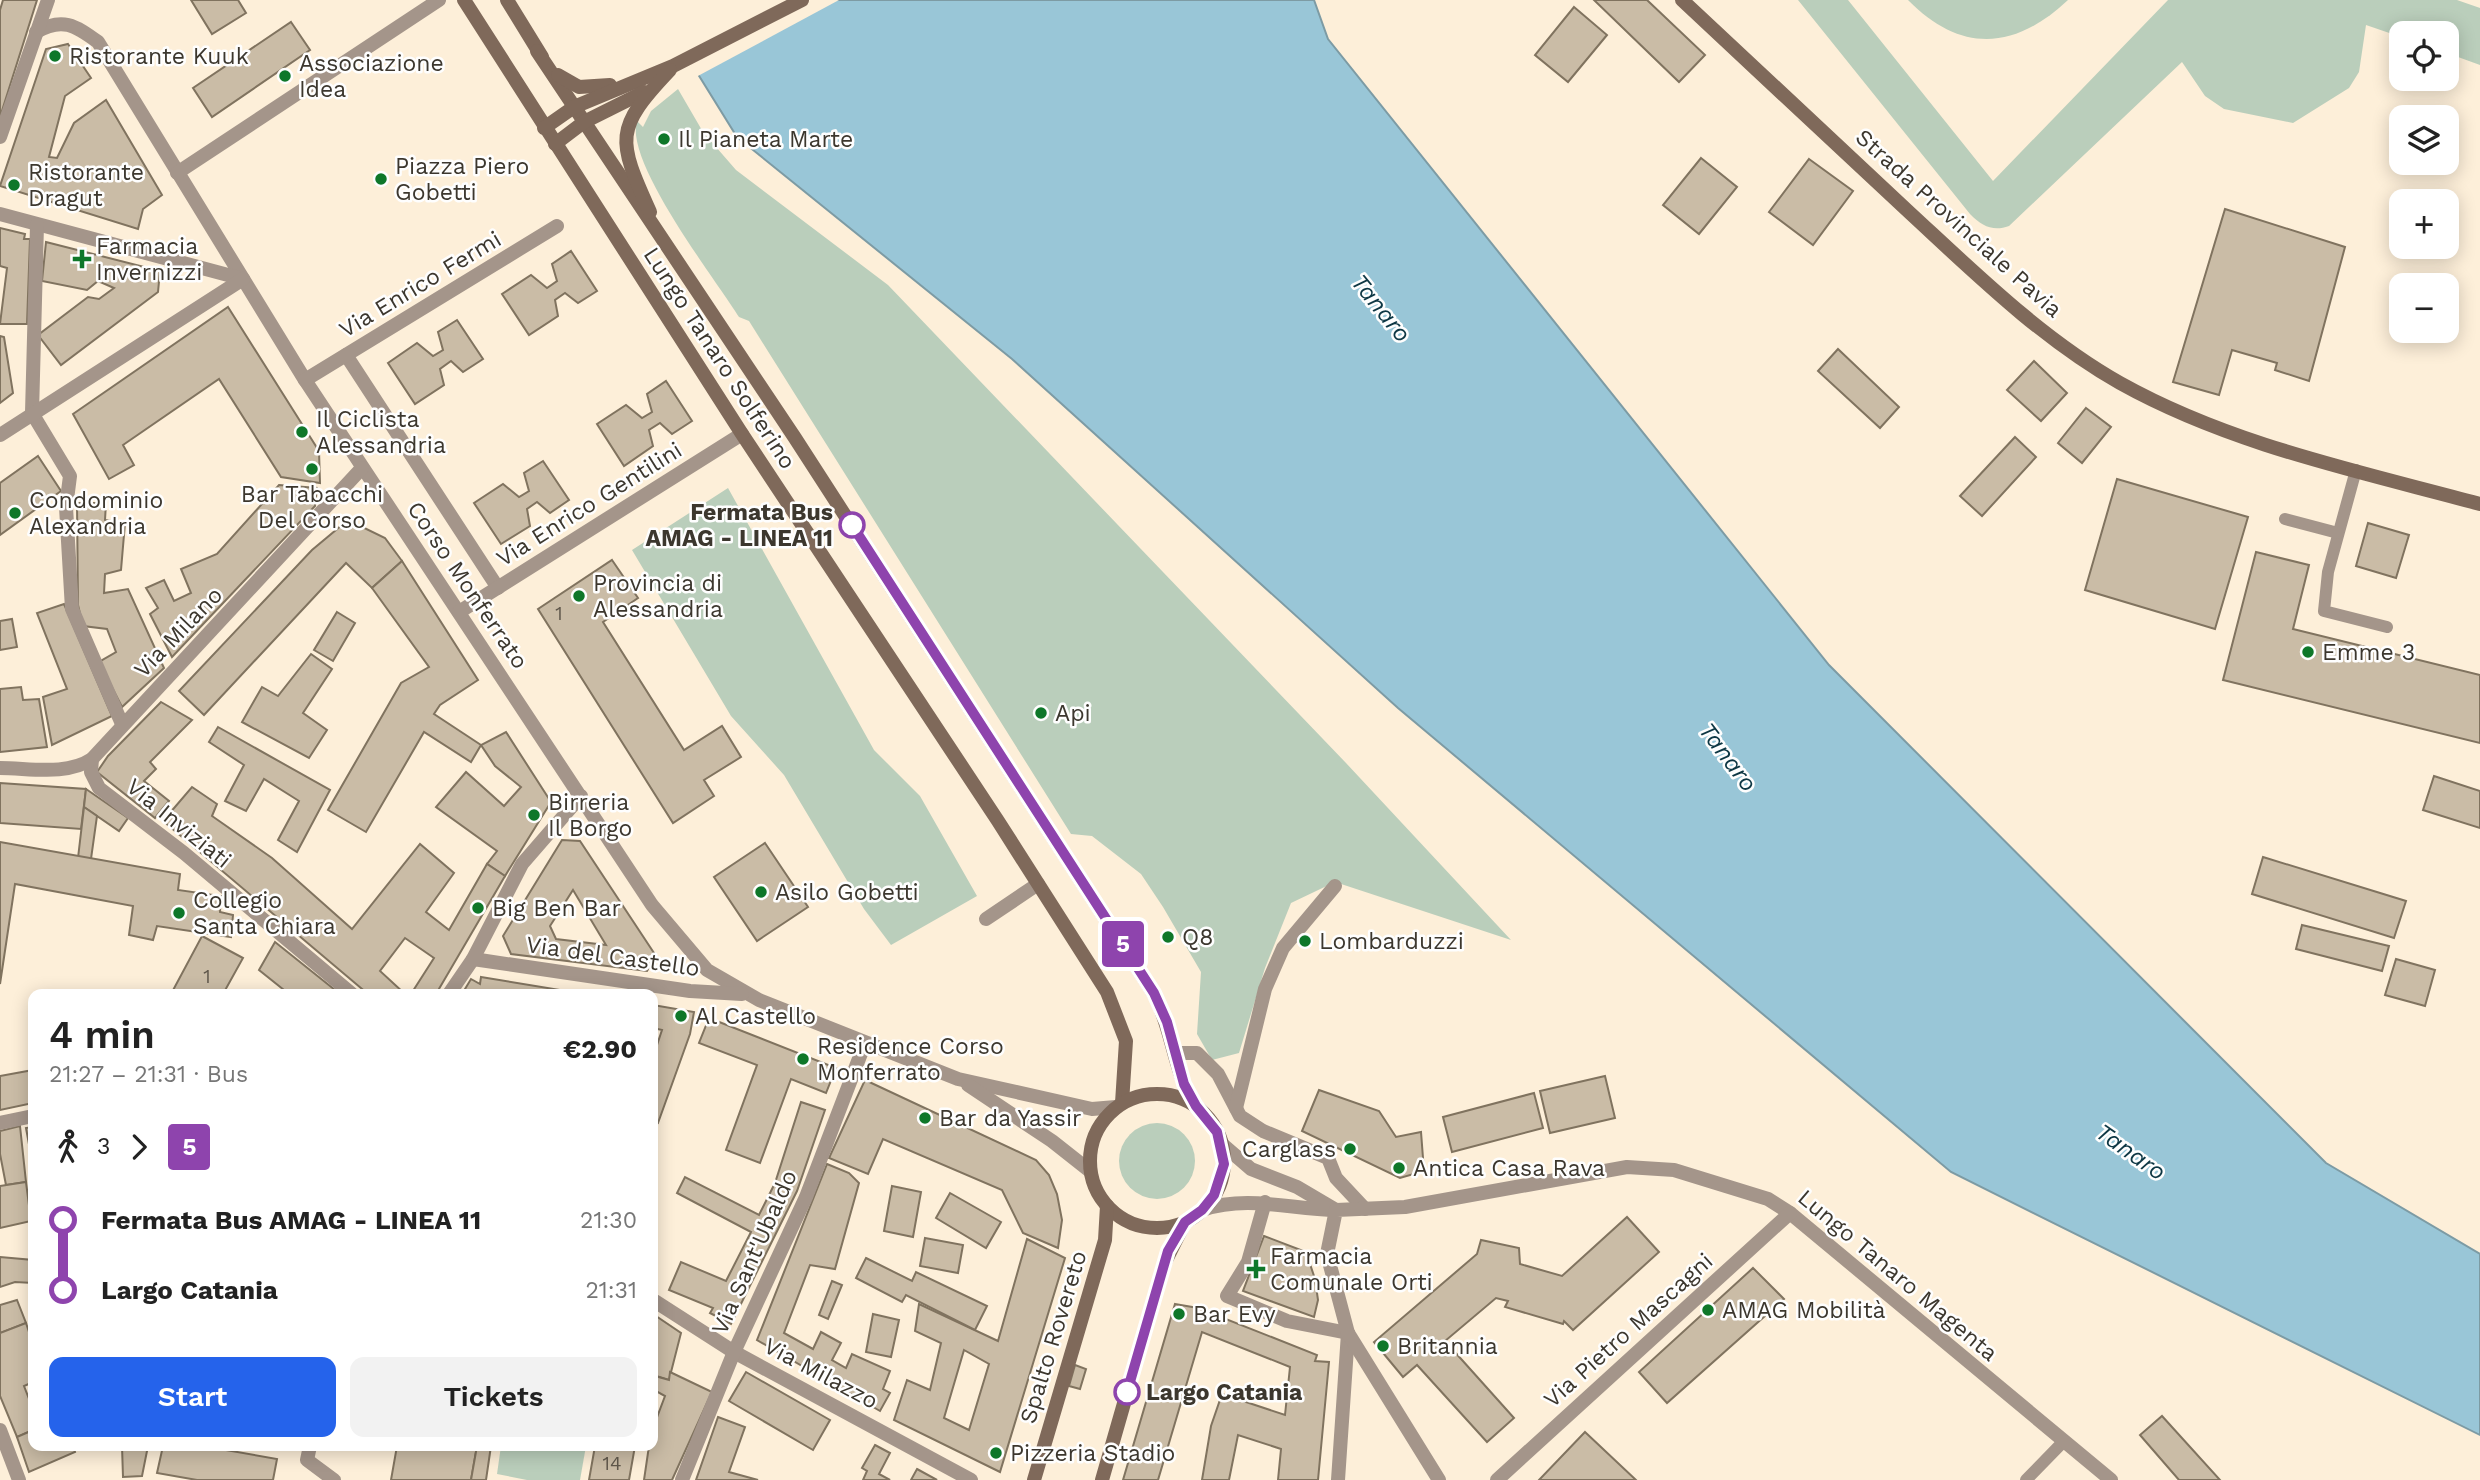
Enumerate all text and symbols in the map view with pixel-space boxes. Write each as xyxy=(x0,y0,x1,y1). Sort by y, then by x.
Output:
map controls xyxy=(2389,21,2459,343)
button: locate xyxy=(2389,21,2459,91)
place label: Ristorante Kuuk xyxy=(69,43,249,70)
marker: Ristorante Kuuk xyxy=(47,48,63,64)
place label: Associazione Idea xyxy=(299,50,444,103)
marker: Associazione Idea xyxy=(277,68,293,84)
button: layers xyxy=(2389,105,2459,175)
street label: Strada Provinciale Pavia xyxy=(1850,124,2067,323)
place label: Il Pianeta Marte xyxy=(678,126,853,153)
marker: Il Pianeta Marte xyxy=(656,131,672,147)
place label: Piazza Piero Gobetti xyxy=(395,153,529,206)
place label: Ristorante Dragut xyxy=(28,159,144,212)
marker: Piazza Piero Gobetti xyxy=(373,171,389,187)
marker: Ristorante Dragut xyxy=(6,177,22,193)
button: + xyxy=(2389,189,2459,259)
street label: Via Enrico Fermi xyxy=(335,226,506,343)
place label: Farmacia Invernizzi xyxy=(96,233,202,286)
street label: Lungo Tanaro Solferino xyxy=(638,242,801,474)
marker: Farmacia Invernizzi xyxy=(74,251,90,267)
water label: Tanaro xyxy=(1345,268,1417,348)
button: − xyxy=(2389,273,2459,343)
place label: Il Ciclista Alessandria xyxy=(316,406,446,459)
marker: Il Ciclista Alessandria xyxy=(294,424,310,440)
street label: Via Enrico Gentilini xyxy=(492,436,687,572)
marker: Bar Tabacchi Del Corso xyxy=(304,461,320,477)
place label: Bar Tabacchi Del Corso xyxy=(241,481,383,534)
place label: Condominio Alexandria xyxy=(29,487,163,540)
street label: Corso Monferrato xyxy=(402,496,534,674)
place label: Fermata Bus AMAG - LINEA 11 xyxy=(646,499,833,552)
marker: Condominio Alexandria xyxy=(7,505,23,521)
marker: Fermata Bus AMAG - LINEA 11 xyxy=(839,512,865,538)
place label: Provincia di Alessandria xyxy=(593,570,723,623)
street label: Via Milano xyxy=(129,582,228,683)
marker: Provincia di Alessandria xyxy=(571,588,587,604)
house number: 1 xyxy=(555,602,563,625)
place label: Emme 3 xyxy=(2322,639,2415,666)
marker: Emme 3 xyxy=(2300,644,2316,660)
place label: Api xyxy=(1055,700,1091,727)
marker: Api xyxy=(1033,705,1049,721)
water label: Tanaro xyxy=(1693,717,1763,797)
street label: Via Inviziati xyxy=(121,773,236,874)
place label: Birreria Il Borgo xyxy=(548,789,632,842)
marker: Birreria Il Borgo xyxy=(526,807,542,823)
place label: Asilo Gobetti xyxy=(775,879,919,906)
marker: Asilo Gobetti xyxy=(753,884,769,900)
place label: Collegio Santa Chiara xyxy=(193,887,336,940)
place label: Big Ben Bar xyxy=(492,895,621,922)
marker: Big Ben Bar xyxy=(470,900,486,916)
marker: Collegio Santa Chiara xyxy=(171,905,187,921)
line badge: 5 xyxy=(1100,921,1146,967)
place label: Q8 xyxy=(1182,924,1213,951)
place label: Lombarduzzi xyxy=(1319,928,1464,955)
marker: Q8 xyxy=(1160,929,1176,945)
text: 5 xyxy=(1116,930,1130,958)
street label: Via del Castello xyxy=(524,931,701,982)
marker: Lombarduzzi xyxy=(1297,933,1313,949)
house number: 1 xyxy=(203,965,211,988)
place label: Al Castello xyxy=(695,1003,816,1030)
marker: Al Castello xyxy=(673,1008,689,1024)
text: 4 min xyxy=(49,1013,155,1057)
place label: Residence Corso Monferrato xyxy=(817,1033,1004,1086)
text: €2.90 xyxy=(563,1034,637,1064)
marker: Residence Corso Monferrato xyxy=(795,1051,811,1067)
text: 21:27 – 21:31 · Bus xyxy=(49,1061,248,1088)
place label: Bar da Yassir xyxy=(939,1105,1081,1132)
marker: Bar da Yassir xyxy=(917,1110,933,1126)
water label: Tanaro xyxy=(2091,1118,2171,1186)
icon: walk xyxy=(49,1128,87,1166)
icon: forward xyxy=(120,1128,158,1166)
text: 3 xyxy=(97,1133,110,1160)
text: 5 xyxy=(182,1133,196,1161)
place label: Carglass xyxy=(1242,1136,1336,1163)
marker: Carglass xyxy=(1342,1141,1358,1157)
place label: Antica Casa Rava xyxy=(1413,1155,1605,1182)
marker: Antica Casa Rava xyxy=(1391,1160,1407,1176)
street label: Via Sant'Ubaldo xyxy=(706,1166,803,1338)
street label: Lungo Tanaro Magenta xyxy=(1792,1184,2003,1367)
text: Fermata Bus AMAG - LINEA 11 xyxy=(101,1205,481,1235)
text: 21:30 xyxy=(580,1207,637,1234)
place label: Farmacia Comunale Orti xyxy=(1270,1243,1433,1296)
street label: Spalto Rovereto xyxy=(1014,1247,1093,1427)
street label: Via Pietro Mascagni xyxy=(1538,1247,1718,1413)
marker: Farmacia Comunale Orti xyxy=(1248,1261,1264,1277)
text: Largo Catania xyxy=(101,1275,278,1305)
text: 21:31 xyxy=(585,1277,637,1304)
place label: AMAG Mobilità xyxy=(1722,1297,1886,1324)
place label: Bar Evy xyxy=(1193,1301,1276,1328)
marker: AMAG Mobilità xyxy=(1700,1302,1716,1318)
marker: Bar Evy xyxy=(1171,1306,1187,1322)
street label: Via Milazzo xyxy=(759,1332,882,1415)
place label: Britannia xyxy=(1397,1333,1498,1360)
marker: Britannia xyxy=(1375,1338,1391,1354)
button: Start xyxy=(49,1357,336,1437)
button: Tickets xyxy=(350,1357,637,1437)
marker: Largo Catania xyxy=(1114,1379,1140,1405)
place label: Largo Catania xyxy=(1146,1379,1303,1406)
place label: Pizzeria Stadio xyxy=(1010,1440,1175,1467)
marker: Pizzeria Stadio xyxy=(988,1445,1004,1461)
house number: 14 xyxy=(602,1452,622,1475)

